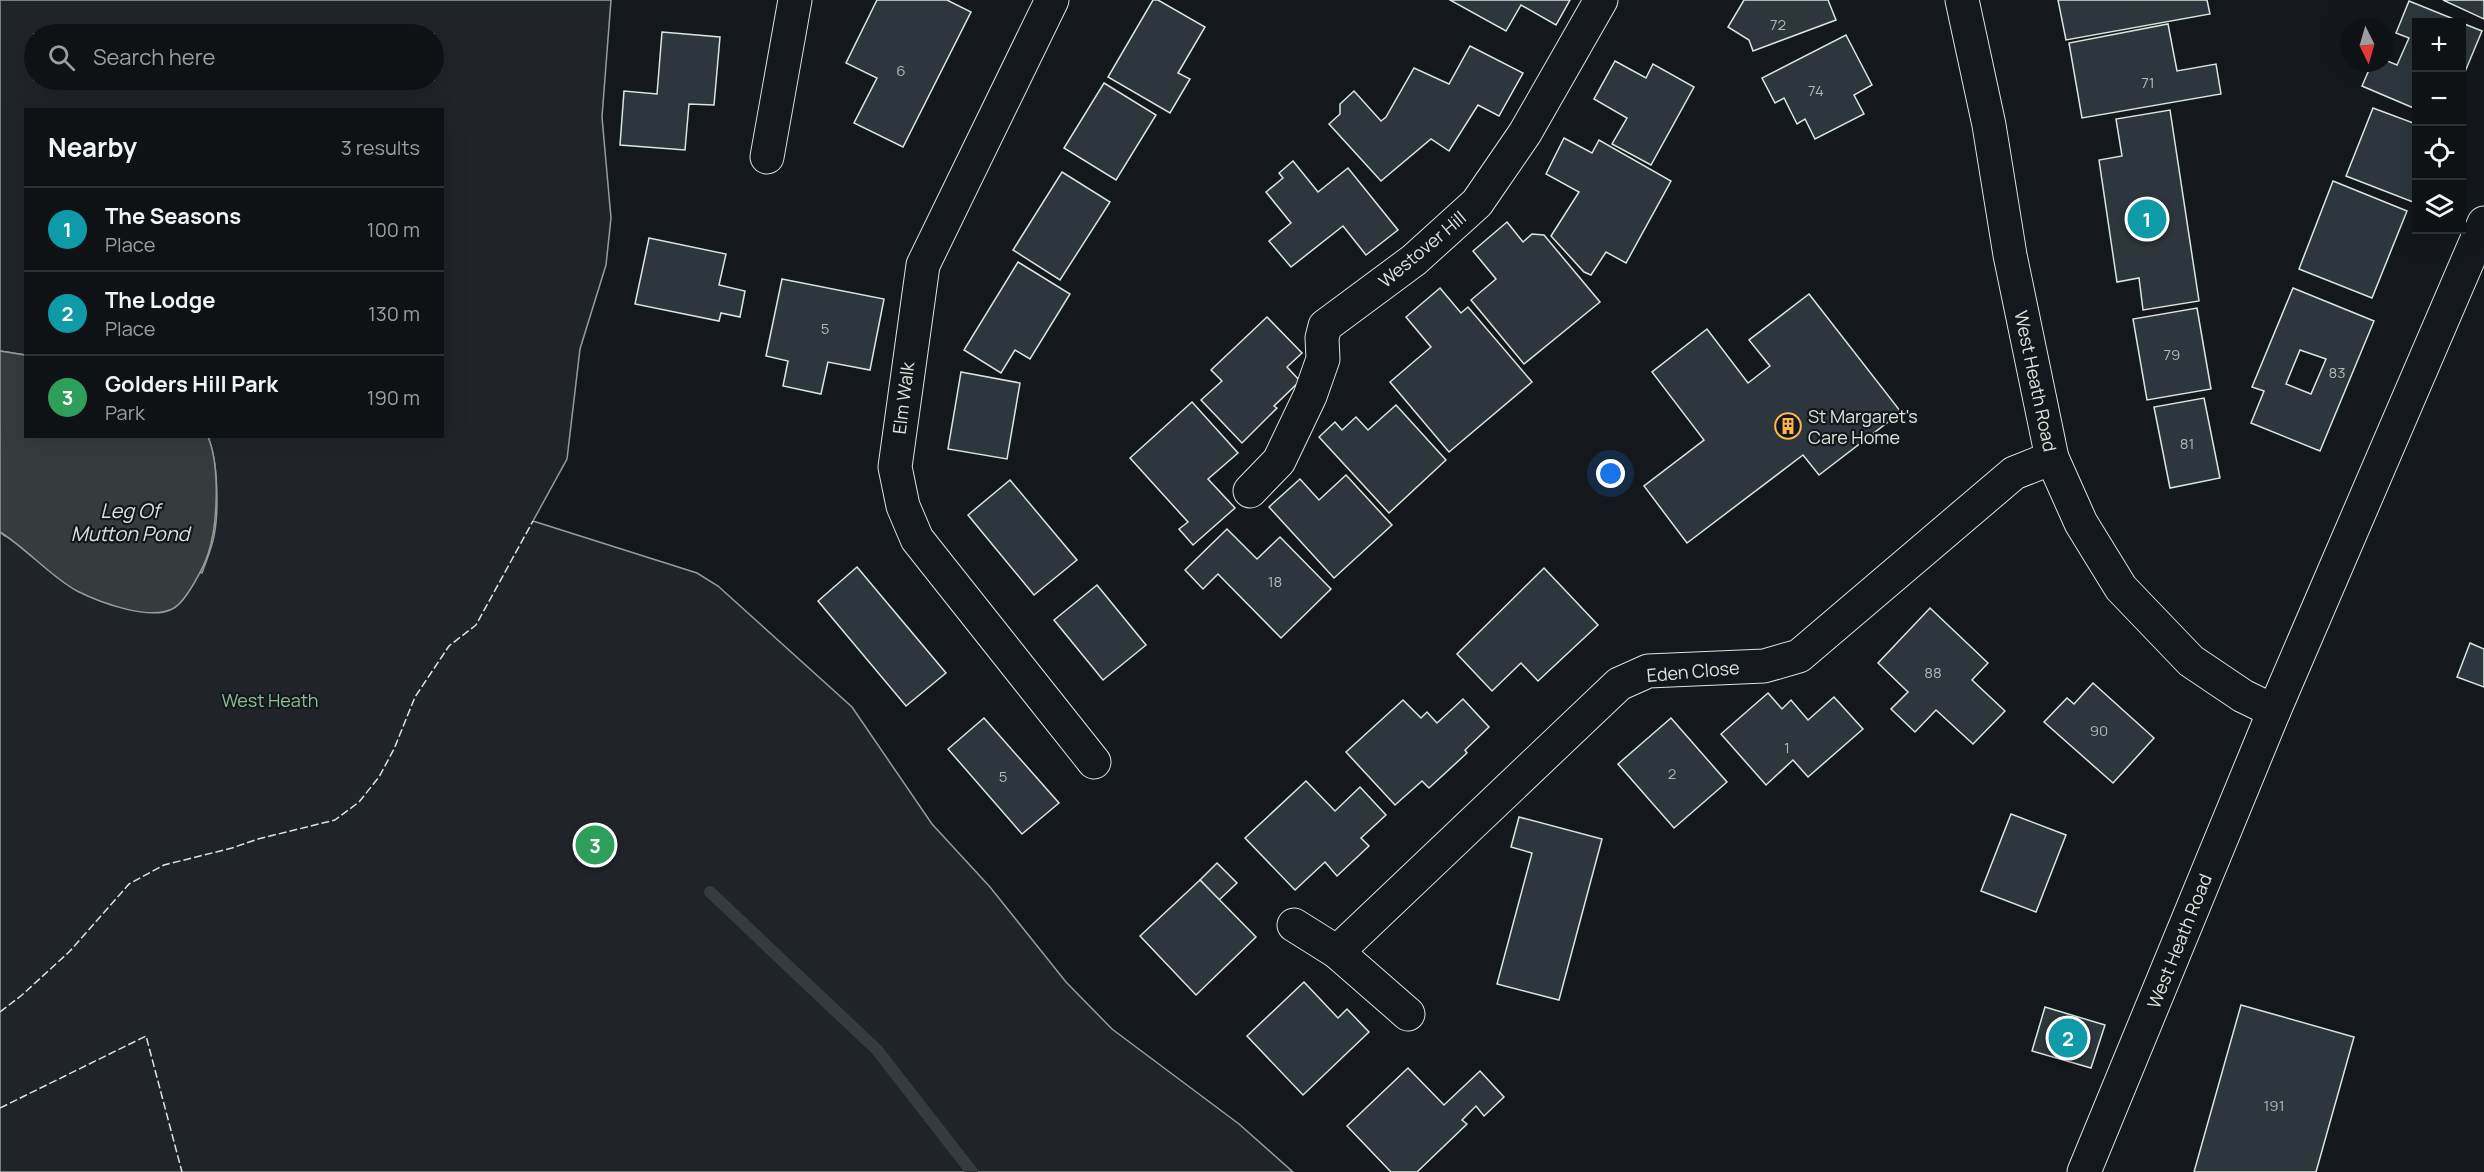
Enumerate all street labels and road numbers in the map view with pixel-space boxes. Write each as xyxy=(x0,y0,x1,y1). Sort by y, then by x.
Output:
street label: Westover Hill xyxy=(1373,205,1471,293)
street label: West Heath Road xyxy=(2009,308,2063,454)
street label: Elm Walk xyxy=(887,360,919,435)
street label: Eden Close xyxy=(1646,655,1740,687)
street label: West Heath Road xyxy=(2141,870,2217,1012)

